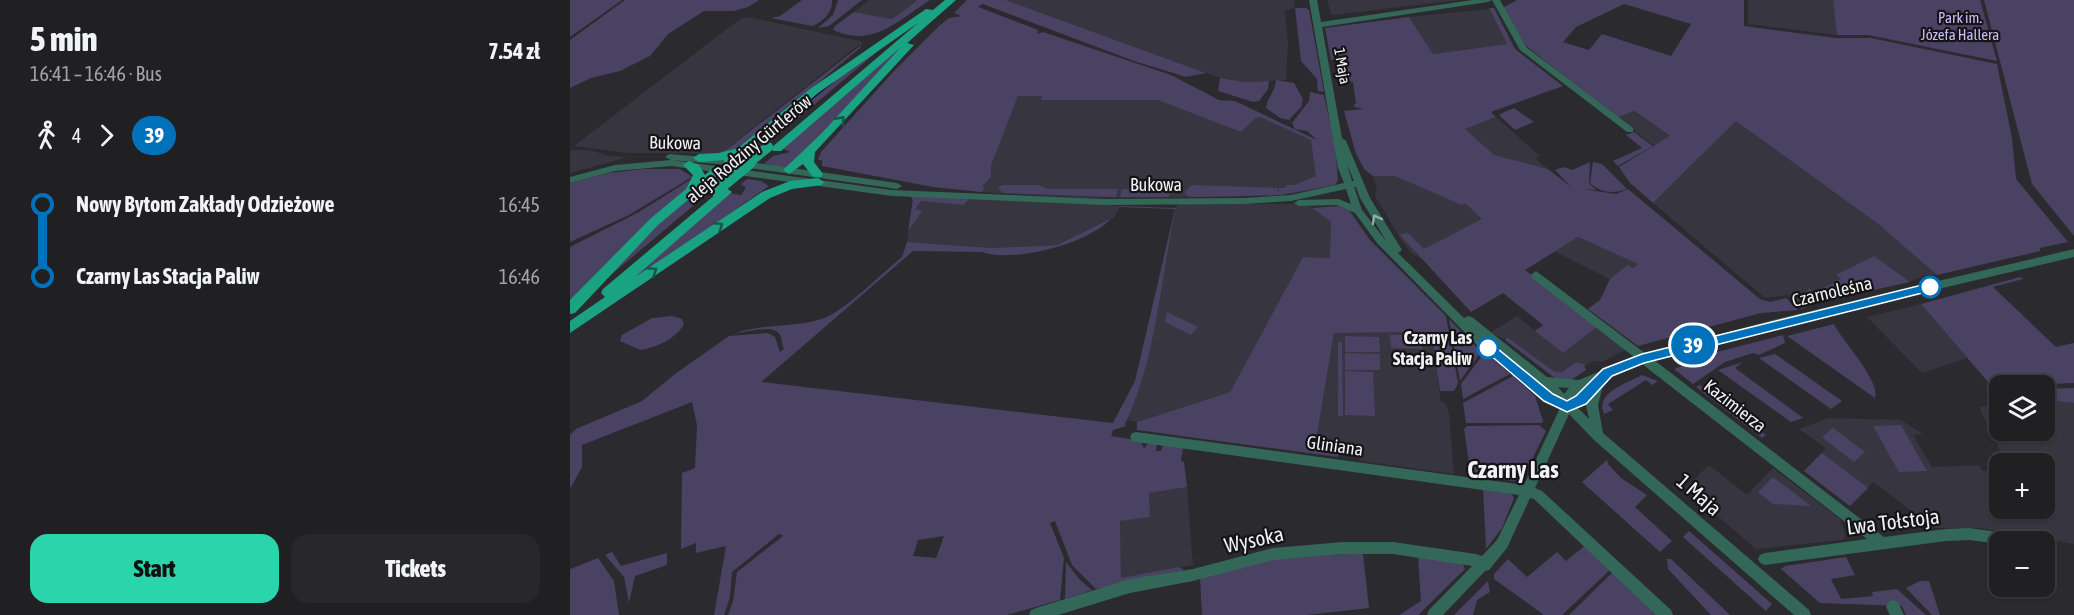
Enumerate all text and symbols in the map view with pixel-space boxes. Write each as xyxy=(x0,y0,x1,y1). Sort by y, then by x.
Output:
park label: Park im. Józefa Hallera xyxy=(1921,9,1999,43)
text: 5 min xyxy=(30,20,97,58)
text: 7.54 zł xyxy=(488,38,540,64)
street label: 1 Maja xyxy=(1331,46,1354,85)
text: 16:41 – 16:46 · Bus xyxy=(30,62,162,85)
street label: aleja Rodziny Gürtlerów xyxy=(682,90,816,207)
one-way arrow xyxy=(834,116,845,127)
icon: walk xyxy=(30,119,63,152)
icon: forward xyxy=(90,119,123,152)
text: 39 xyxy=(144,123,164,147)
text: 4 xyxy=(72,124,81,147)
street label: Bukowa xyxy=(649,132,701,153)
street label: Bukowa xyxy=(1130,174,1182,195)
text: Nowy Bytom Zakłady Odzieżowe xyxy=(76,191,334,217)
text: 16:45 xyxy=(499,193,540,216)
one-way arrow xyxy=(1372,214,1383,225)
one-way arrow xyxy=(712,222,723,233)
text: Czarny Las Stacja Paliw xyxy=(76,263,260,289)
text: 16:46 xyxy=(499,265,540,288)
one-way arrow xyxy=(647,267,658,278)
street label: Czarnoleśna xyxy=(1790,272,1874,311)
unlabelled marker xyxy=(1919,276,1941,298)
line badge: 39 xyxy=(1666,326,1720,364)
place label: Czarny Las Stacja Paliw xyxy=(1393,327,1473,369)
text: 39 xyxy=(1683,333,1703,357)
marker: Czarny Las Stacja Paliw xyxy=(1477,337,1499,359)
street label: Kazimierza xyxy=(1700,375,1770,436)
map controls xyxy=(1989,375,2055,597)
button: layers xyxy=(1989,375,2055,441)
street label: Gliniana xyxy=(1305,431,1365,460)
button: + xyxy=(1989,453,2055,519)
district label: Czarny Las xyxy=(1467,456,1559,483)
street label: 1 Maja xyxy=(1672,468,1727,520)
street label: Lwa Tołstoja xyxy=(1845,503,1941,539)
street label: Wysoka xyxy=(1222,521,1286,557)
button: − xyxy=(1989,531,2055,597)
button: Start xyxy=(30,534,279,603)
button: Tickets xyxy=(291,534,540,603)

